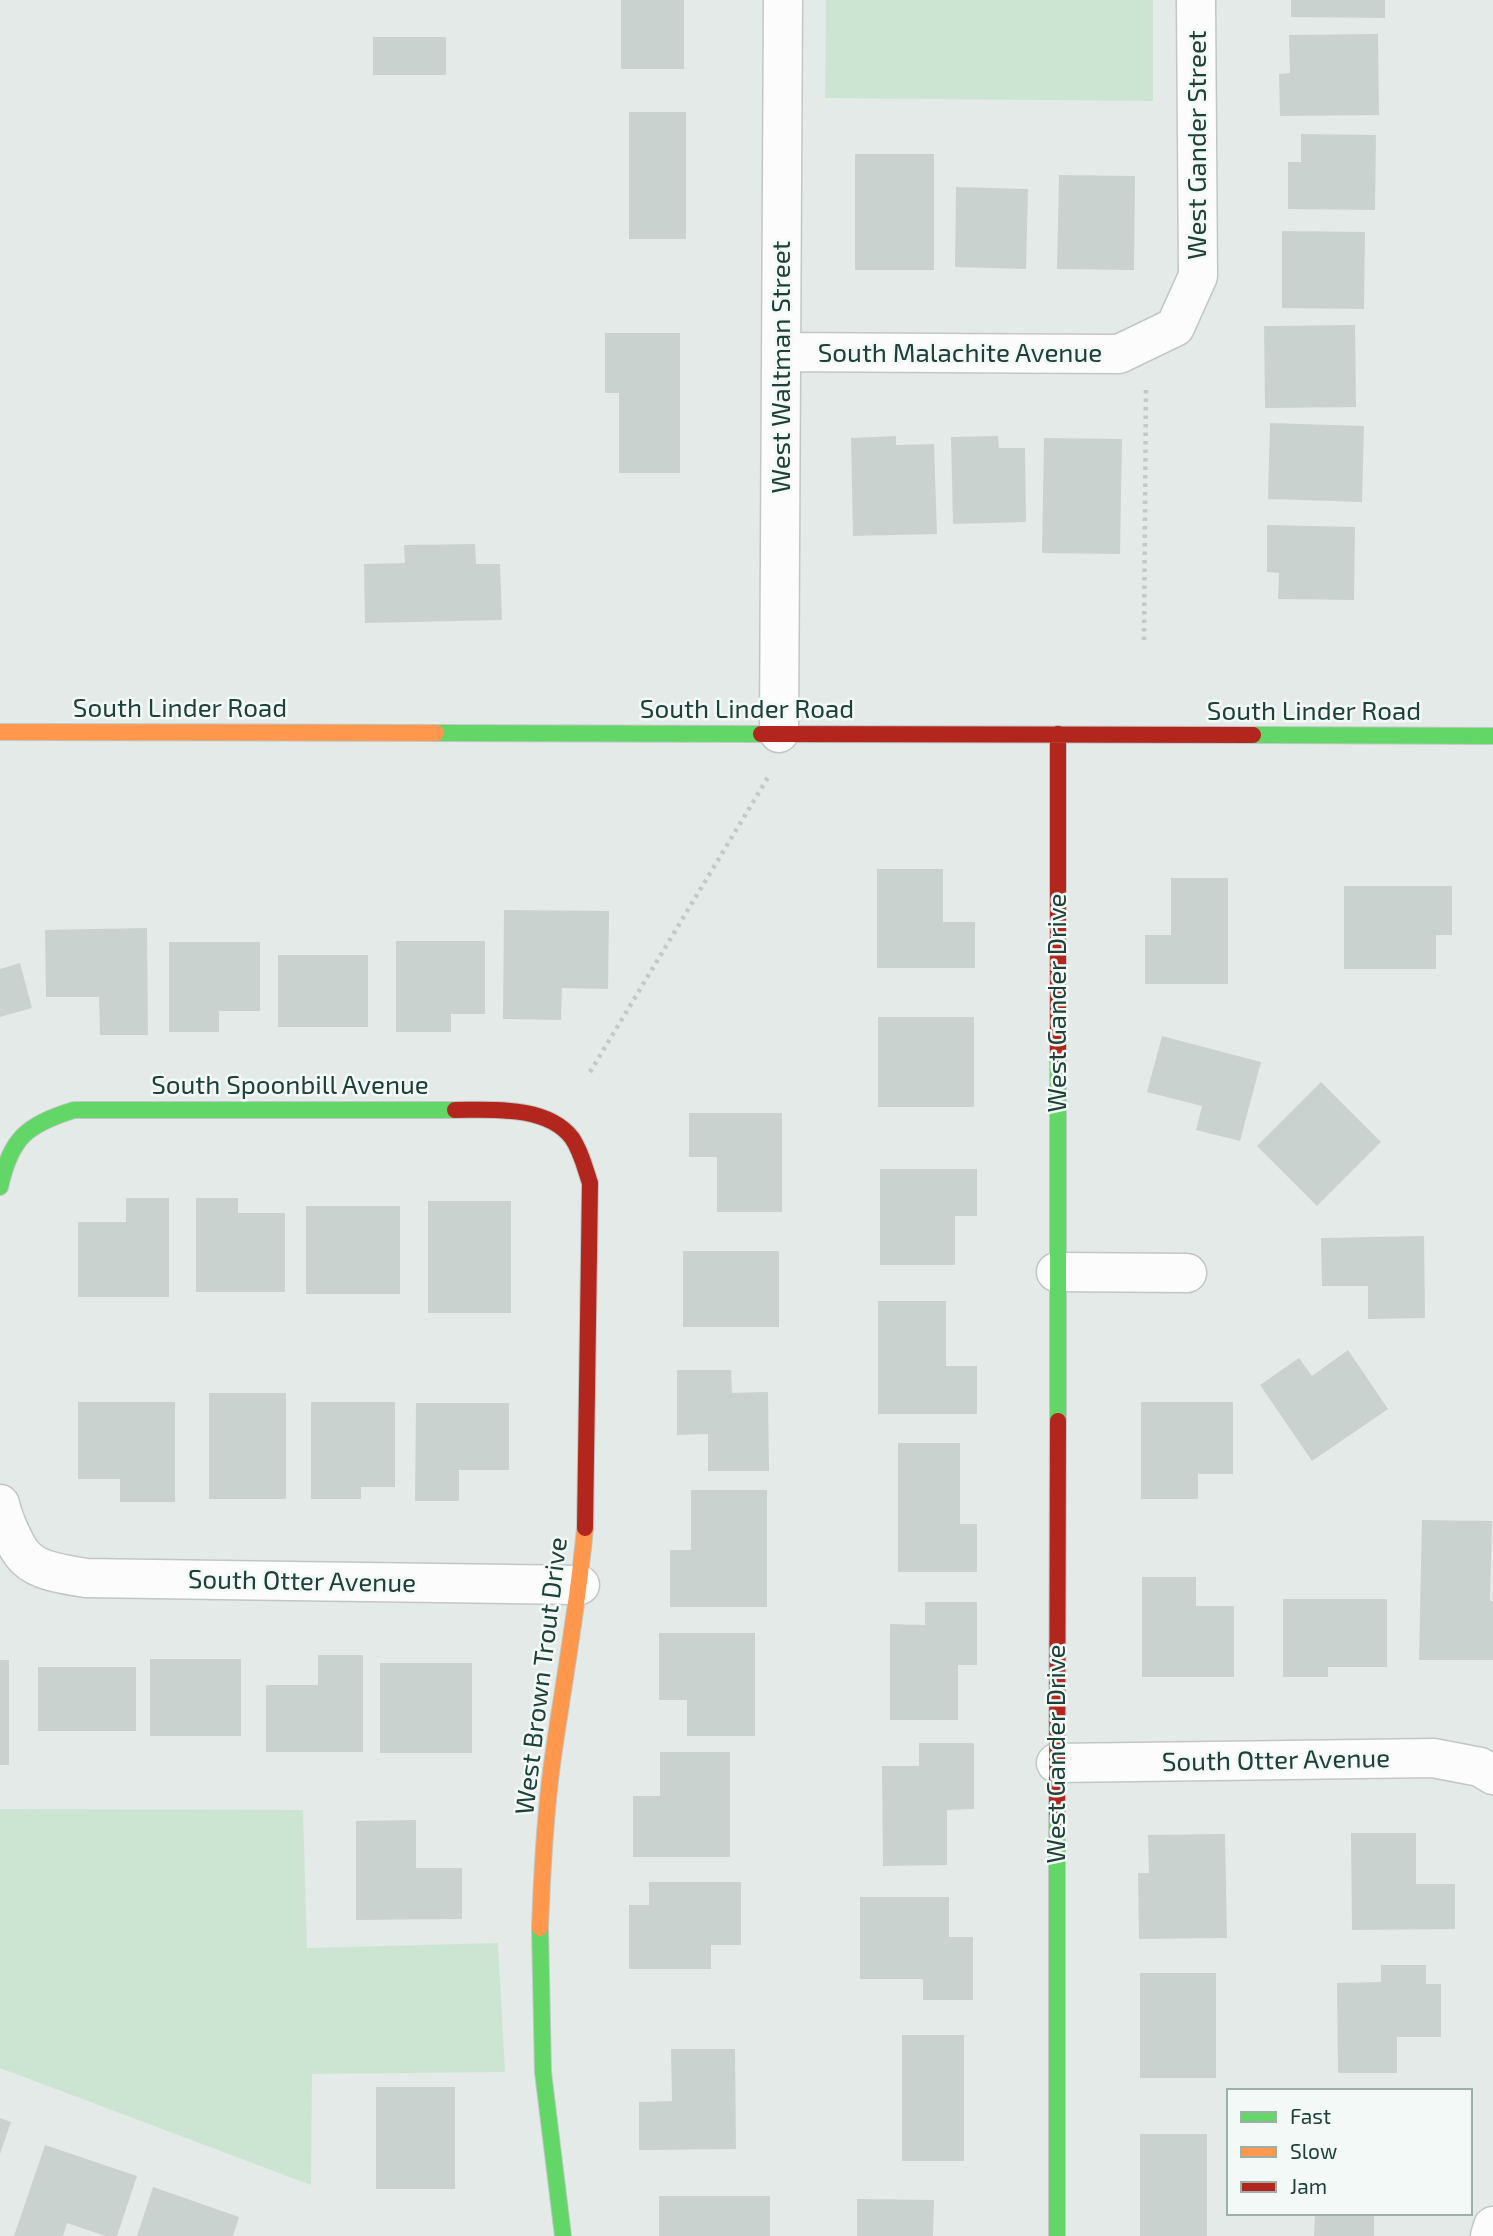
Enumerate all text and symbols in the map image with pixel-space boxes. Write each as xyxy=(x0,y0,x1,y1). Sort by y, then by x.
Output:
street label: West Gander Street xyxy=(1180,30,1211,260)
street label: West Waltman Street xyxy=(764,240,795,493)
street label: South Malachite Avenue xyxy=(818,336,1102,367)
street label: South Linder Road xyxy=(73,691,287,722)
street label: South Linder Road xyxy=(640,692,854,723)
street label: South Linder Road xyxy=(1207,694,1421,725)
street label: West Gander Drive xyxy=(1040,893,1071,1113)
street label: South Spoonbill Avenue xyxy=(151,1068,429,1099)
street label: West Brown Trout Drive xyxy=(507,1535,572,1816)
street label: South Otter Avenue xyxy=(188,1562,416,1597)
street label: West Gander Drive xyxy=(1039,1644,1070,1864)
street label: South Otter Avenue xyxy=(1162,1741,1390,1776)
legend xyxy=(1227,2089,1472,2215)
text: Fast xyxy=(1290,2103,1331,2128)
text: Slow xyxy=(1290,2138,1337,2163)
text: Jam xyxy=(1290,2173,1327,2198)

